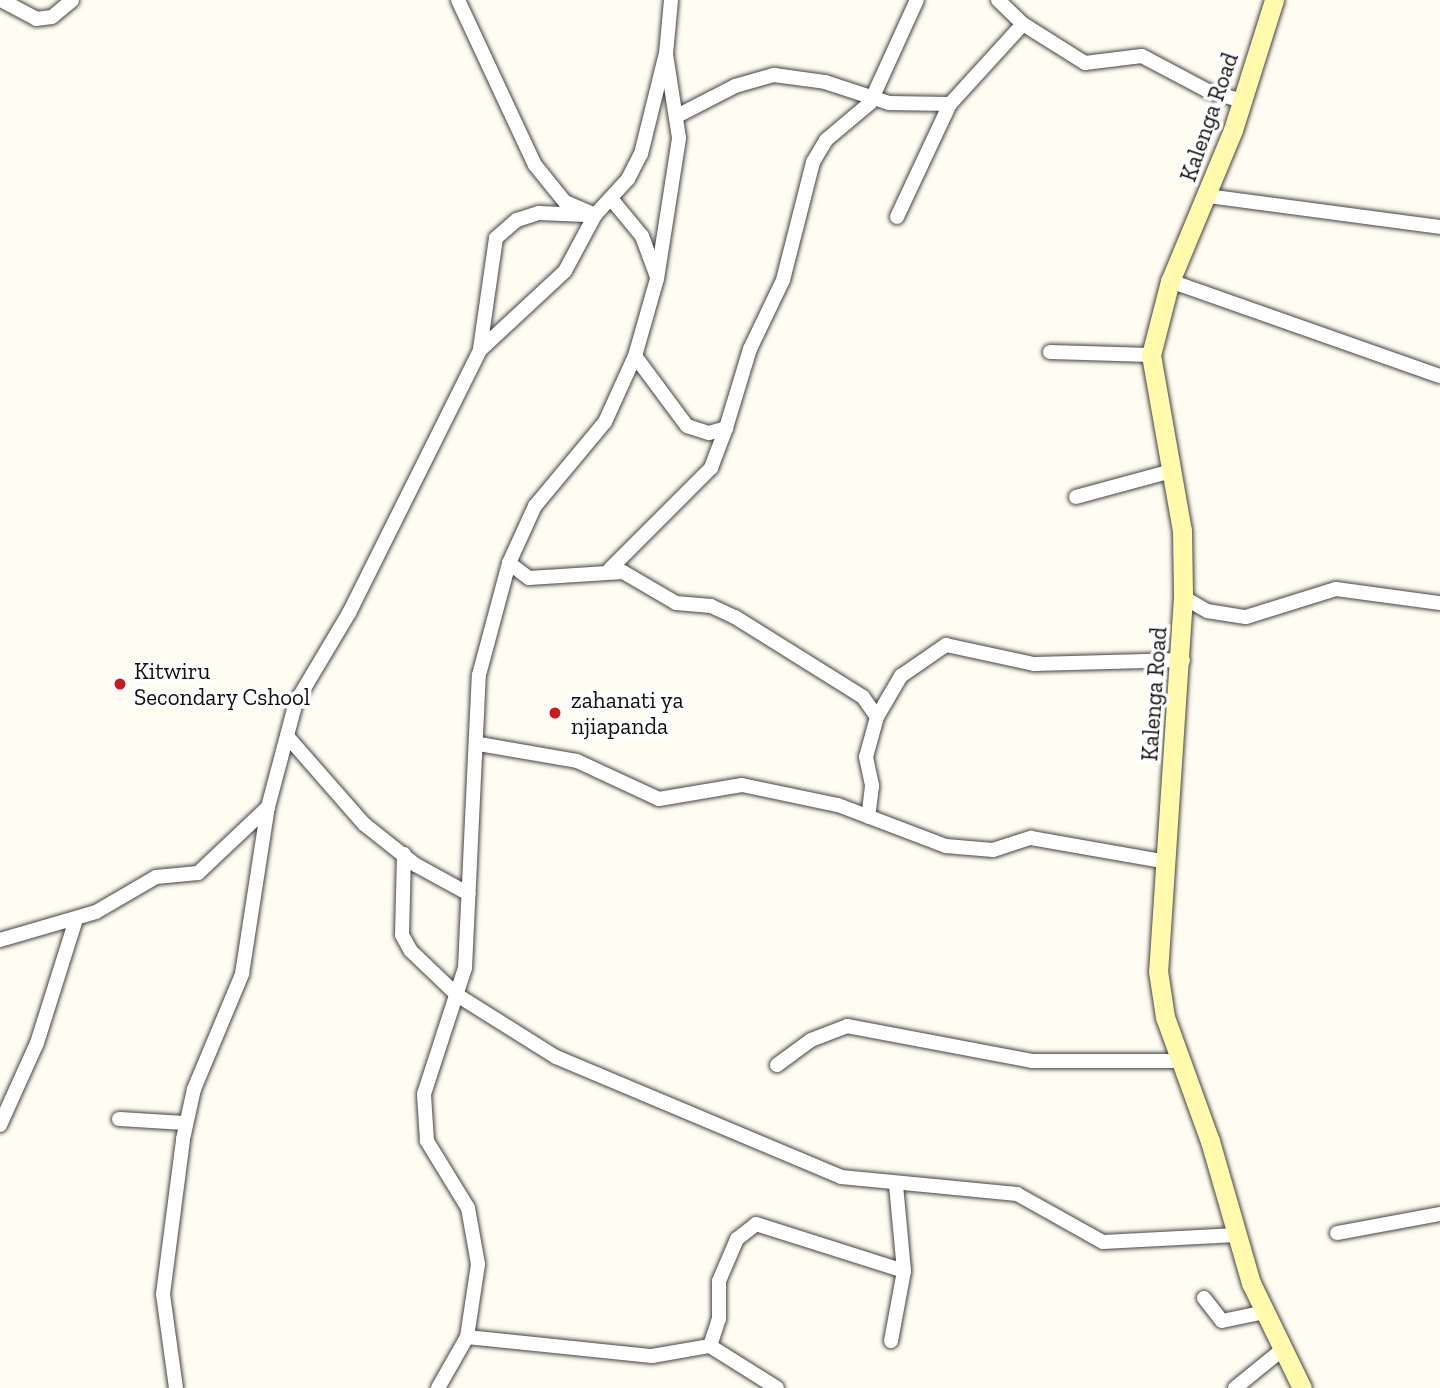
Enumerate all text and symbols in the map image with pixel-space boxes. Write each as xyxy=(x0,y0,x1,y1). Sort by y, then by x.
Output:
street label: Kalenga Road xyxy=(1174,49,1244,185)
street label: Kalenga Road xyxy=(1136,626,1172,762)
place label: Kitwiru Secondary Cshool xyxy=(134,657,311,711)
marker: Kitwiru Secondary Cshool xyxy=(112,676,128,692)
place label: zahanati ya njiapanda xyxy=(571,686,684,740)
marker: zahanati ya njiapanda xyxy=(545,703,565,723)

